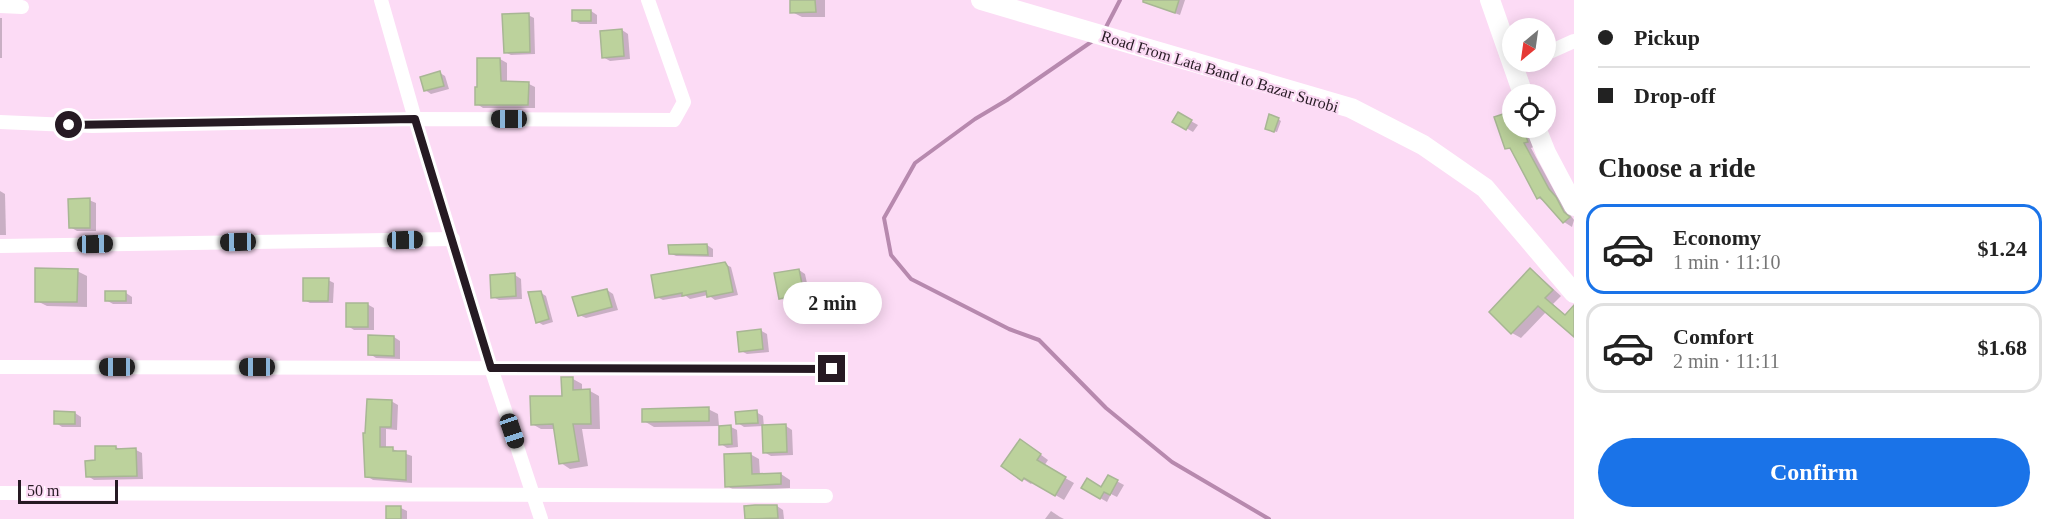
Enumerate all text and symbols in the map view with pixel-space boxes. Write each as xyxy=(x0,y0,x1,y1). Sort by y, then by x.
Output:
north arrow xyxy=(1502,18,1556,72)
map controls xyxy=(1502,18,1556,138)
text: Pickup xyxy=(1634,25,1700,50)
street label: Road From Lata Band to Bazar Surobi xyxy=(1099,27,1341,116)
text: Drop-off xyxy=(1634,83,1715,108)
button: locate xyxy=(1502,84,1556,138)
car xyxy=(491,110,527,128)
route start xyxy=(55,111,82,138)
text: Choose a ride xyxy=(1598,153,1756,183)
icon: car xyxy=(1601,222,1655,276)
text: Economy xyxy=(1673,225,1761,250)
car xyxy=(387,231,423,249)
car xyxy=(220,233,256,251)
car xyxy=(77,235,113,253)
text: $1.24 xyxy=(1978,236,2027,261)
text: 1 min · 11:10 xyxy=(1673,251,1781,273)
callout: 2 min xyxy=(782,282,882,324)
text: 2 min xyxy=(808,292,857,314)
icon: car xyxy=(1601,321,1655,375)
text: Comfort xyxy=(1673,324,1754,349)
text: $1.68 xyxy=(1978,335,2027,360)
text: 2 min · 11:11 xyxy=(1673,350,1780,372)
route end xyxy=(818,355,845,382)
car xyxy=(99,358,135,376)
car xyxy=(239,358,275,376)
car xyxy=(498,411,526,451)
button: Confirm xyxy=(1598,438,2030,507)
scale bar xyxy=(18,477,118,504)
text: 50 m xyxy=(27,482,59,499)

